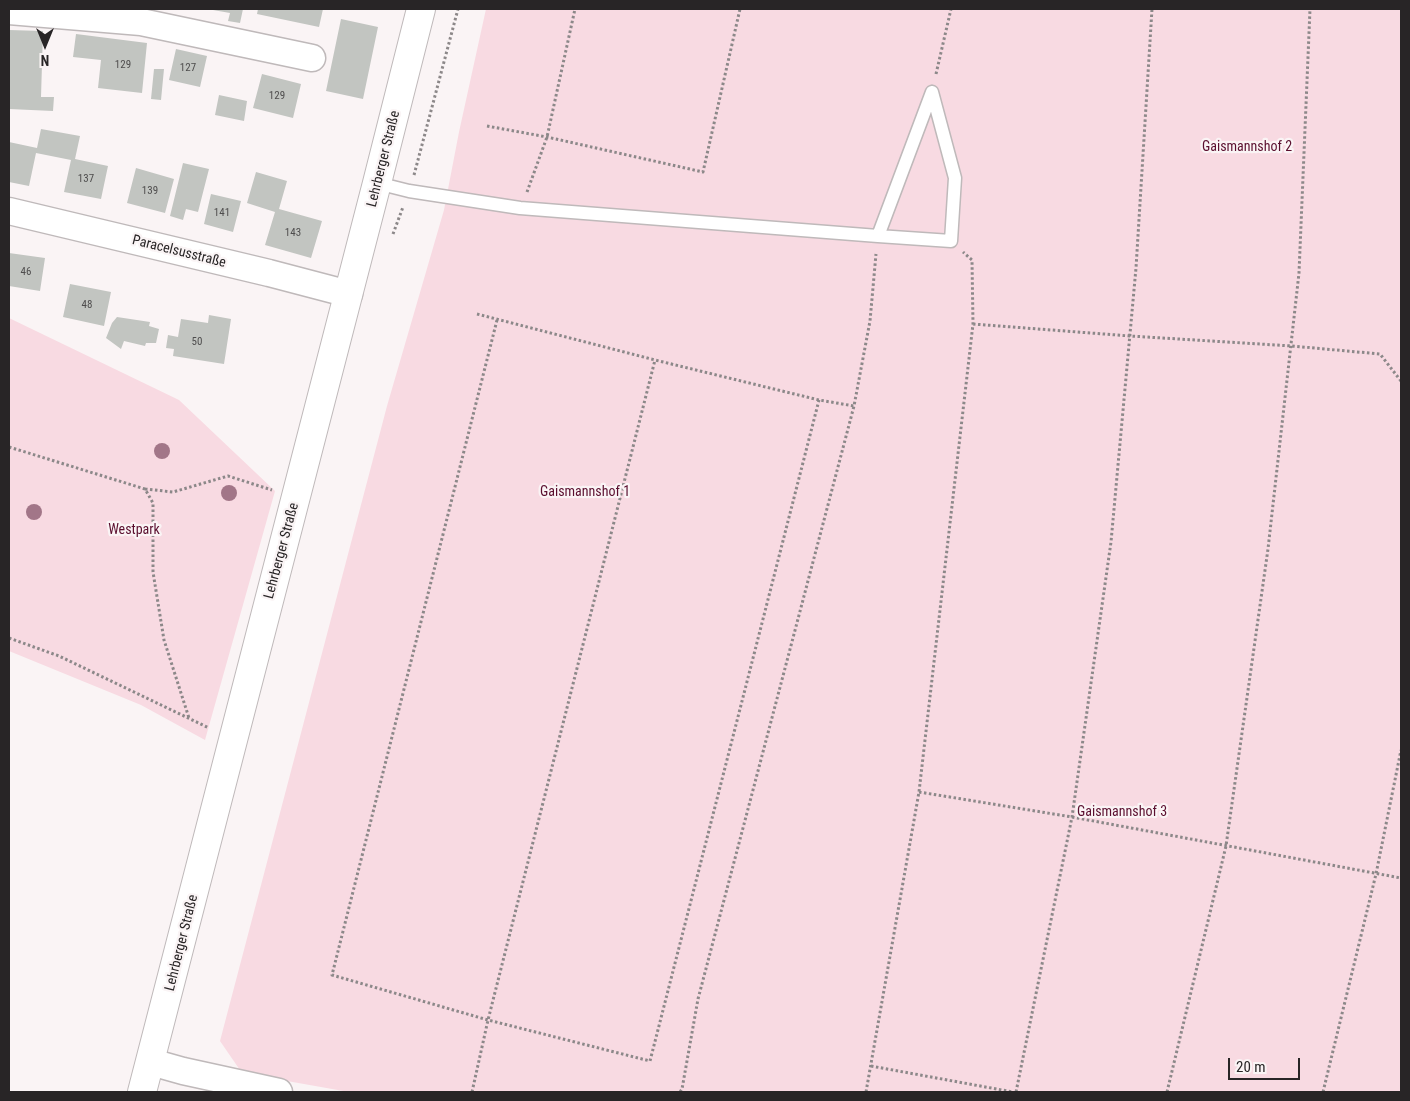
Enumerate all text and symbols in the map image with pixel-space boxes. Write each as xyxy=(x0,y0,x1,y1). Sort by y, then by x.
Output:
north arrow xyxy=(20,20,70,70)
text: N xyxy=(41,52,49,68)
house number: 129 xyxy=(115,58,131,72)
house number: 127 xyxy=(180,61,196,75)
house number: 129 xyxy=(269,89,285,103)
street label: Lehrberger Straße xyxy=(364,109,404,209)
park label: Gaismannshof 2 xyxy=(1202,139,1292,155)
house number: 137 xyxy=(78,172,94,186)
house number: 139 xyxy=(142,184,158,198)
house number: 141 xyxy=(214,206,230,220)
house number: 143 xyxy=(285,226,301,240)
street label: Paracelsusstraße xyxy=(130,232,228,272)
house number: 46 xyxy=(21,265,31,279)
house number: 48 xyxy=(82,298,92,312)
house number: 50 xyxy=(192,335,202,349)
park label: Gaismannshof 1 xyxy=(540,484,630,500)
street label: Lehrberger Straße xyxy=(261,501,303,601)
park label: Westpark xyxy=(108,522,160,538)
park label: Gaismannshof 3 xyxy=(1077,804,1167,820)
street label: Lehrberger Straße xyxy=(162,893,202,993)
scale bar xyxy=(1230,1048,1302,1080)
text: 20 m xyxy=(1236,1058,1266,1076)

